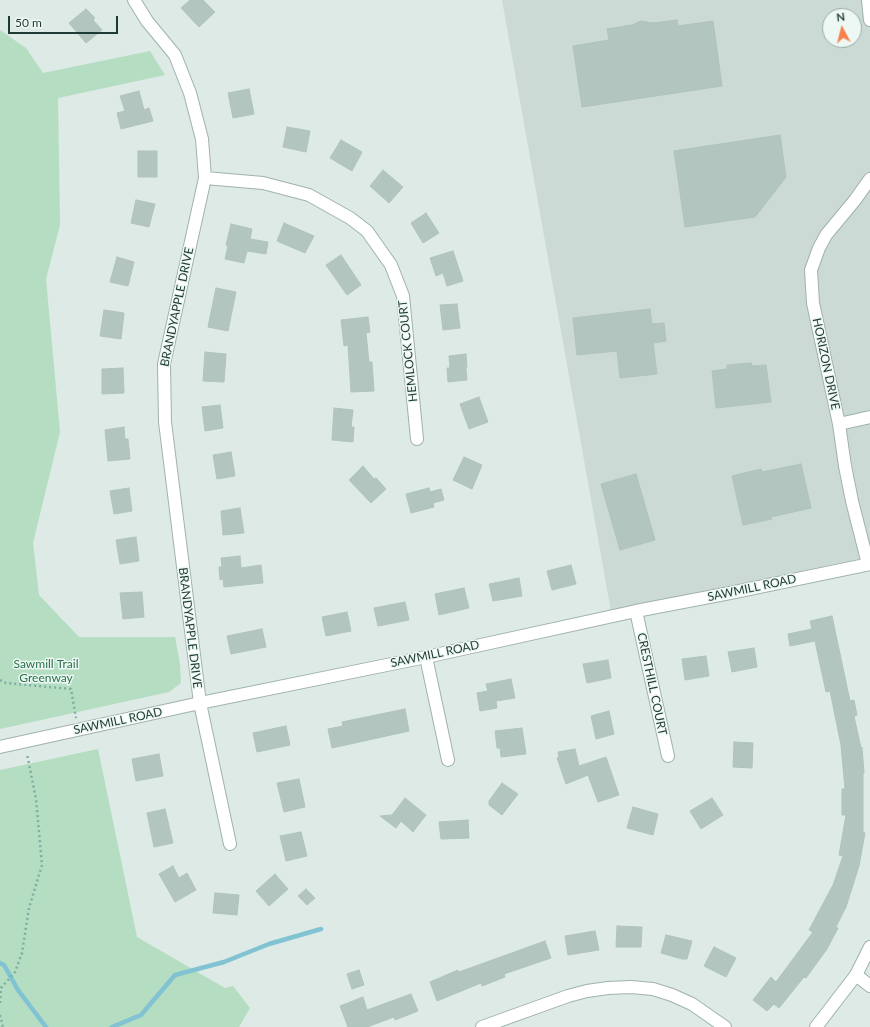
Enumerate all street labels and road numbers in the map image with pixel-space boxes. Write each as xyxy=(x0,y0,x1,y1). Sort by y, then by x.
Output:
street label: BRANDYAPPLE DRIVE xyxy=(157,246,197,368)
street label: HEMLOCK COURT xyxy=(395,299,421,403)
street label: HORIZON DRIVE xyxy=(809,317,843,411)
street label: BRANDYAPPLE DRIVE xyxy=(175,567,205,689)
street label: SAWMILL ROAD xyxy=(706,572,798,604)
street label: CRESTHILL COURT xyxy=(634,631,670,737)
street label: SAWMILL ROAD xyxy=(389,638,481,670)
street label: SAWMILL ROAD xyxy=(72,705,164,737)

